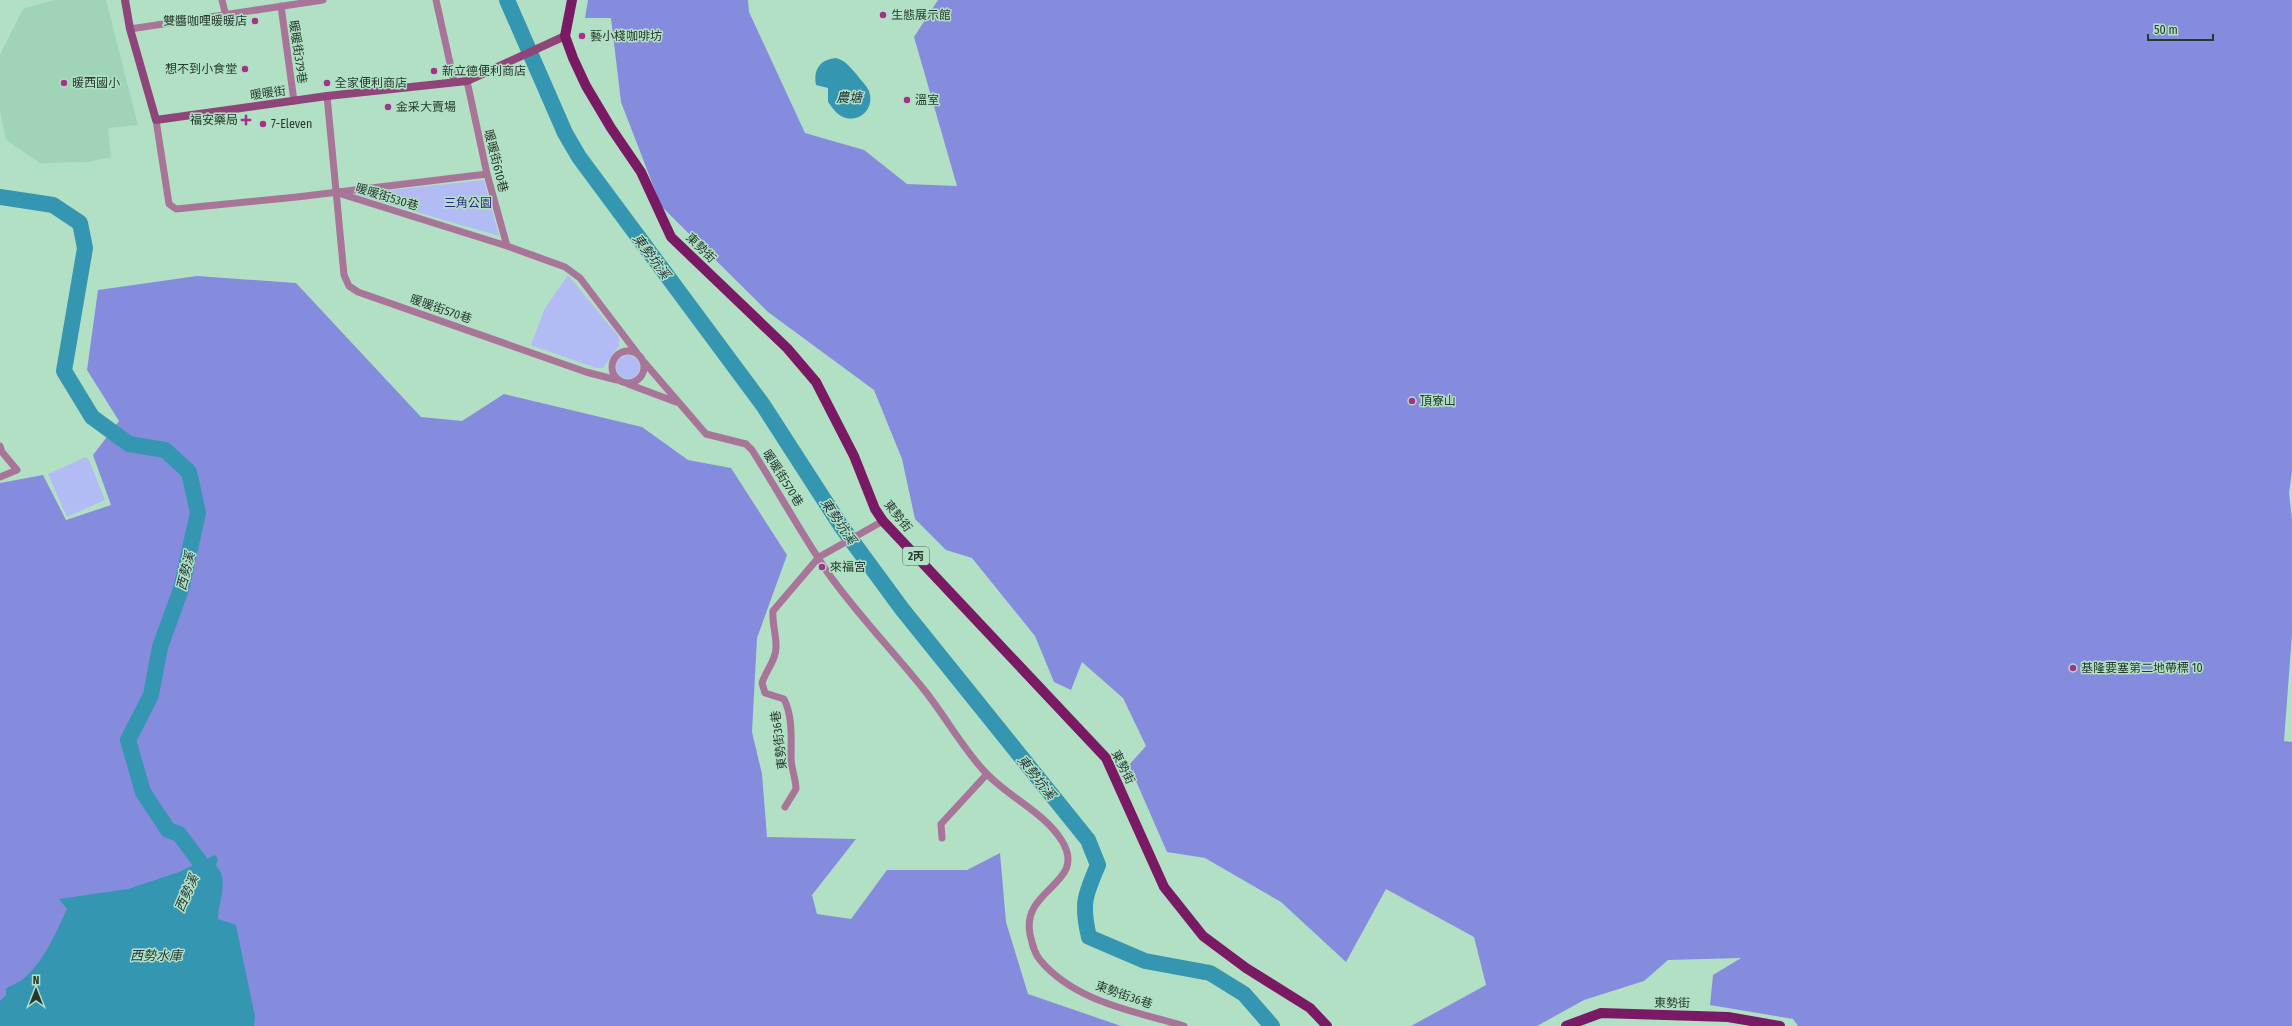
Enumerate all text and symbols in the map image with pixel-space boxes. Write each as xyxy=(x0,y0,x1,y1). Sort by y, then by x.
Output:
place label: 生態展示館 xyxy=(891,8,951,22)
marker: 生態展示館 xyxy=(878,10,888,20)
place label: 雙醬咖哩暖暖店 xyxy=(163,14,247,28)
marker: 雙醬咖哩暖暖店 xyxy=(250,16,260,26)
scale bar xyxy=(2148,16,2213,42)
street label: 暖暖街379巷 xyxy=(287,19,309,85)
text: 50 m xyxy=(2154,23,2178,37)
place label: 藝小棧咖啡坊 xyxy=(590,29,662,43)
marker: 藝小棧咖啡坊 xyxy=(577,31,587,41)
place label: 想不到小食堂 xyxy=(165,62,237,76)
marker: 想不到小食堂 xyxy=(240,64,250,74)
place label: 新立德便利商店 xyxy=(442,64,526,78)
marker: 新立德便利商店 xyxy=(429,66,439,76)
place label: 暖西國小 xyxy=(72,76,120,90)
place label: 全家便利商店 xyxy=(335,76,407,90)
marker: 暖西國小 xyxy=(59,78,69,88)
marker: 全家便利商店 xyxy=(322,78,332,88)
street label: 暖暖街 xyxy=(249,84,287,102)
water label: 農塘 xyxy=(836,90,864,105)
place label: 溫室 xyxy=(915,93,939,107)
marker: 溫室 xyxy=(902,95,912,105)
place label: 金采大賣場 xyxy=(396,100,456,114)
marker: 金采大賣場 xyxy=(383,102,393,112)
place label: 福安藥局 xyxy=(190,113,238,127)
marker: 福安藥局 xyxy=(241,115,251,125)
place label: 7-Eleven xyxy=(271,117,312,131)
marker: 7-Eleven xyxy=(258,119,268,129)
street label: 暖暖街610巷 xyxy=(481,128,511,194)
street label: 暖暖街530巷 xyxy=(354,181,420,213)
park label: 三角公園 xyxy=(444,196,492,210)
street label: 東勢街 xyxy=(683,230,719,266)
water label: 東勢坑溪 xyxy=(630,231,674,283)
street label: 暖暖街570巷 xyxy=(408,292,474,326)
place label: 頂寮山 xyxy=(1420,394,1456,408)
marker: 頂寮山 xyxy=(1407,396,1417,406)
street label: 暖暖街570巷 xyxy=(760,447,806,509)
water label: 東勢坑溪 xyxy=(818,496,860,549)
street label: 東勢街 xyxy=(881,498,915,534)
road number: 2丙 xyxy=(903,547,929,565)
water label: 西勢溪 xyxy=(173,548,198,592)
place label: 來福宮 xyxy=(830,560,866,574)
marker: 來福宮 xyxy=(817,562,827,572)
place label: 基隆要塞第二地帶標 10 xyxy=(2081,661,2203,675)
marker: 基隆要塞第二地帶標 10 xyxy=(2068,663,2078,673)
street label: 東勢街36巷 xyxy=(768,710,790,770)
street label: 東勢街 xyxy=(1109,748,1137,786)
water label: 東勢坑溪 xyxy=(1014,752,1060,804)
water label: 西勢溪 xyxy=(172,871,202,914)
water label: 西勢水庫 xyxy=(130,948,184,963)
north arrow xyxy=(16,970,56,1010)
text: N xyxy=(33,974,39,987)
street label: 東勢街36巷 xyxy=(1094,979,1154,1011)
street label: 東勢街 xyxy=(1654,996,1690,1010)

